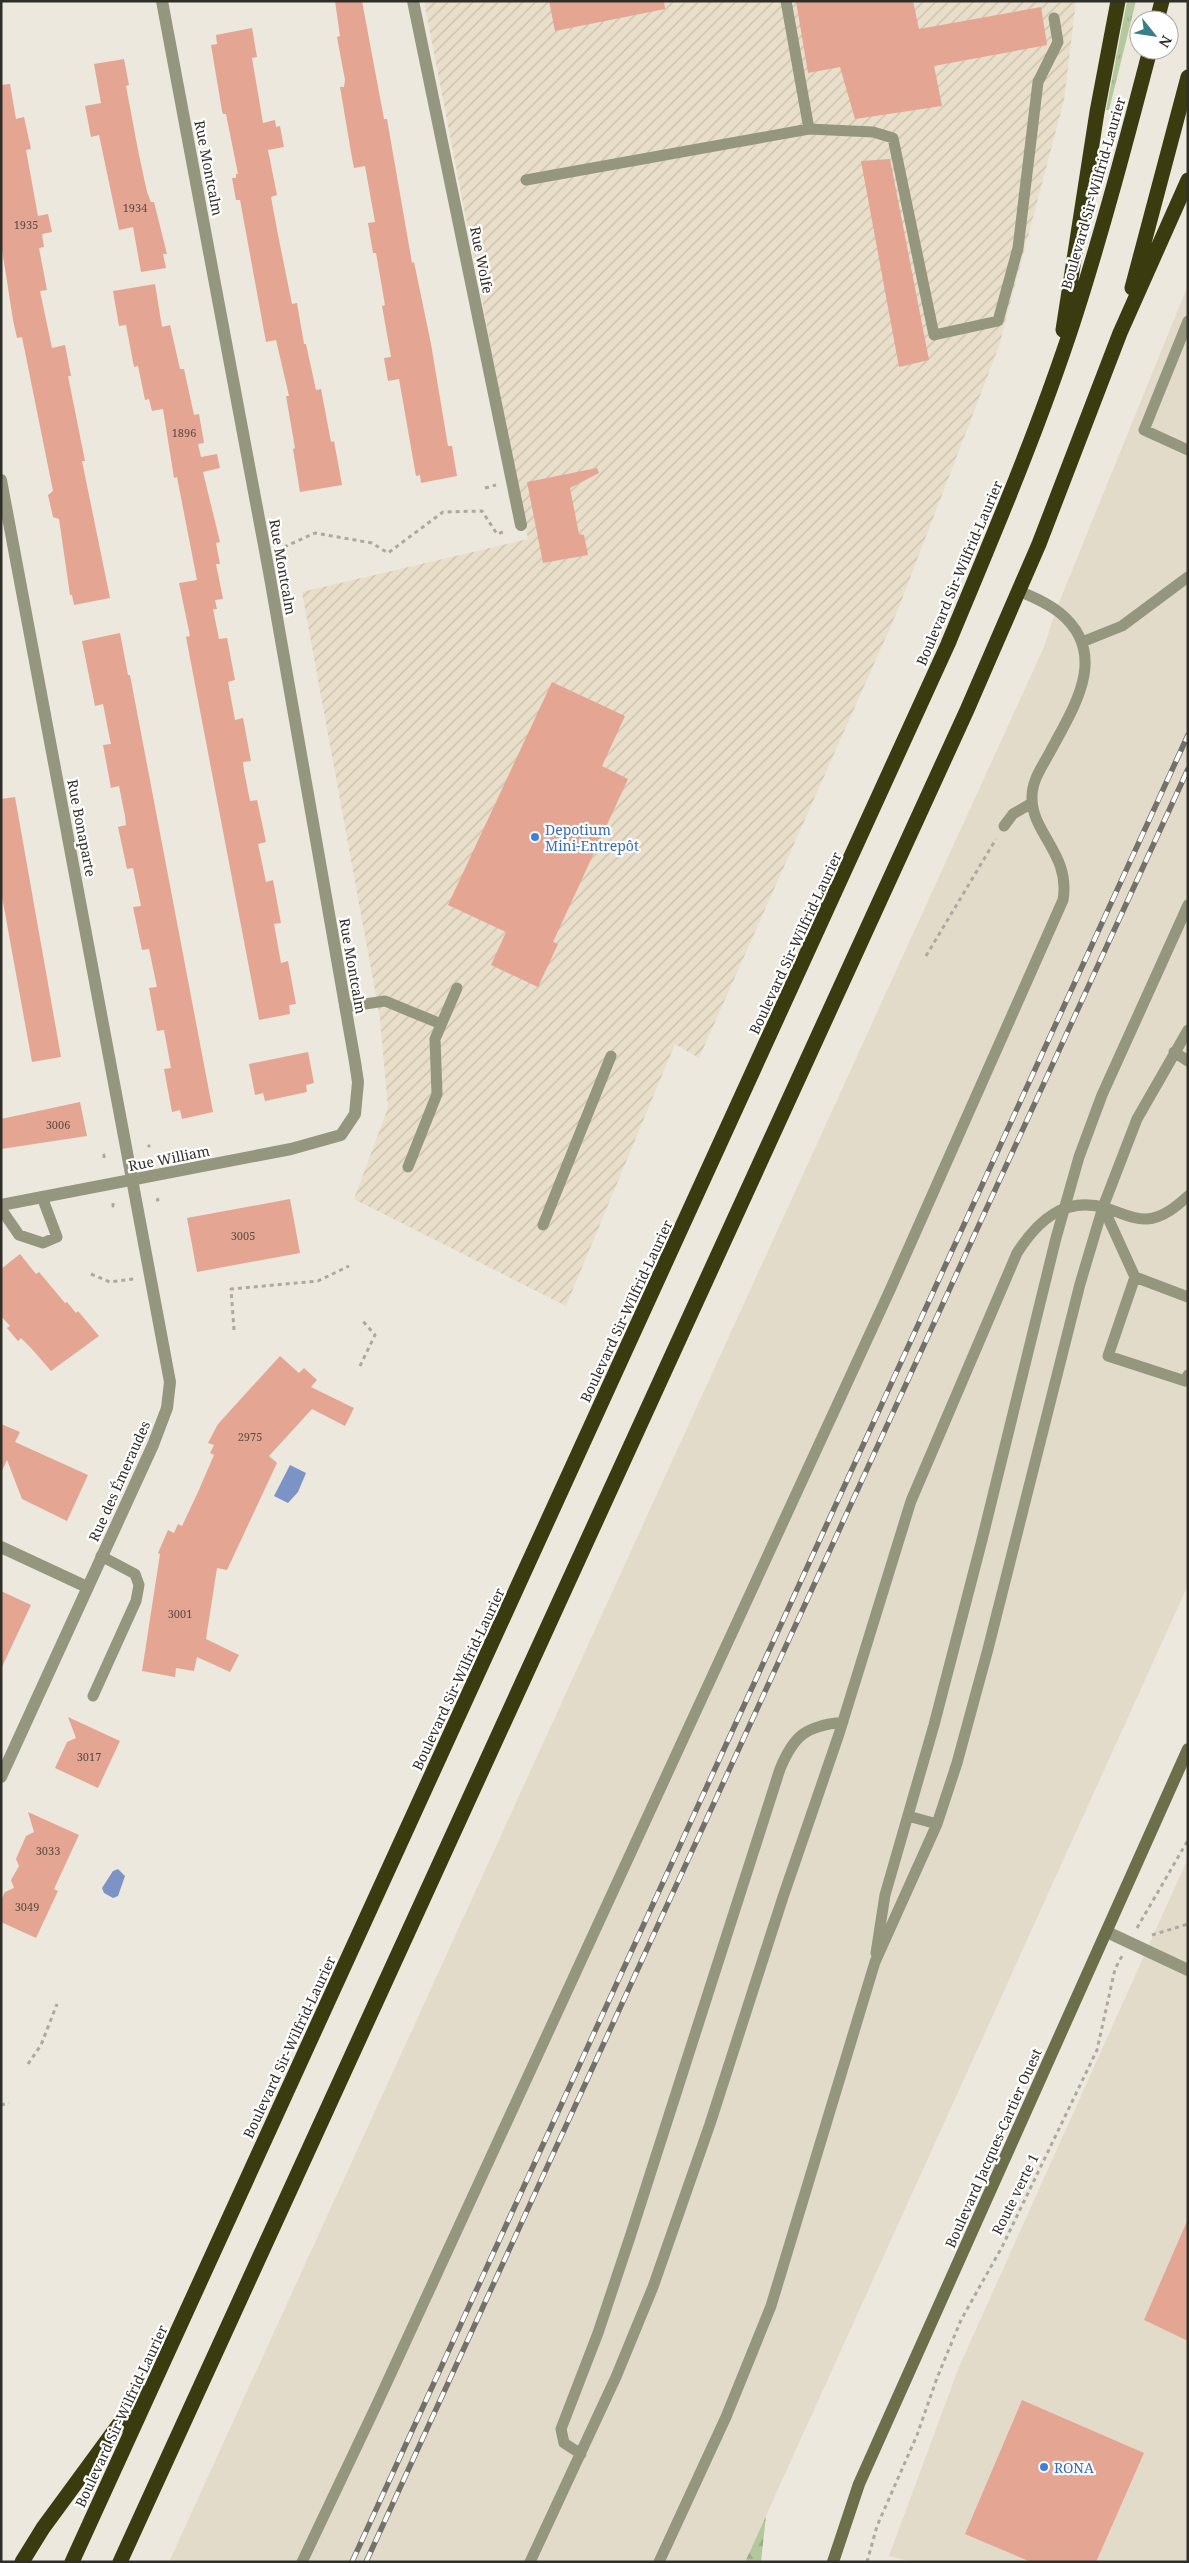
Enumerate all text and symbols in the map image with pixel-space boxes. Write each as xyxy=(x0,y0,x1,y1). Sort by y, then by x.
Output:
north arrow xyxy=(1129,10,1179,60)
text: N xyxy=(1155,32,1177,51)
street label: Boulevard Sir-Wilfrid-Laurier xyxy=(1056,94,1130,291)
street label: Rue Montcalm xyxy=(190,119,228,217)
house number: 1934 xyxy=(123,200,147,215)
house number: 1935 xyxy=(14,217,38,232)
street label: Rue Wolfe xyxy=(466,225,498,295)
house number: 1896 xyxy=(172,425,196,440)
street label: Boulevard Sir-Wilfrid-Laurier xyxy=(911,477,1007,668)
street label: Rue Montcalm xyxy=(265,518,301,616)
street label: Rue Bonaparte xyxy=(63,778,101,878)
place label: Depotium Mini-Entrepôt xyxy=(545,820,639,855)
marker: Depotium Mini-Entrepôt xyxy=(529,831,541,843)
street label: Boulevard Sir-Wilfrid-Laurier xyxy=(744,848,846,1037)
street label: Rue Montcalm xyxy=(335,917,371,1015)
house number: 3006 xyxy=(46,1117,70,1132)
street label: Rue William xyxy=(127,1141,211,1175)
street label: Boulevard Sir-Wilfrid-Laurier xyxy=(575,1216,677,1405)
house number: 3005 xyxy=(231,1228,255,1243)
street label: Rue des Émeraudes xyxy=(84,1418,154,1544)
house number: 2975 xyxy=(238,1429,262,1444)
street label: Boulevard Sir-Wilfrid-Laurier xyxy=(407,1584,509,1773)
house number: 3001 xyxy=(168,1606,192,1621)
house number: 3017 xyxy=(77,1749,101,1764)
house number: 3033 xyxy=(36,1843,60,1858)
house number: 3049 xyxy=(15,1899,39,1914)
street label: Boulevard Sir-Wilfrid-Laurier xyxy=(238,1952,340,2141)
street label: Boulevard Jacques-Cartier Ouest xyxy=(940,2045,1046,2251)
street label: Route verte 1 xyxy=(987,2150,1043,2238)
street label: Boulevard Sir-Wilfrid-Laurier xyxy=(70,2321,172,2510)
place label: RONA xyxy=(1054,2458,1094,2477)
marker: RONA xyxy=(1038,2461,1050,2473)

